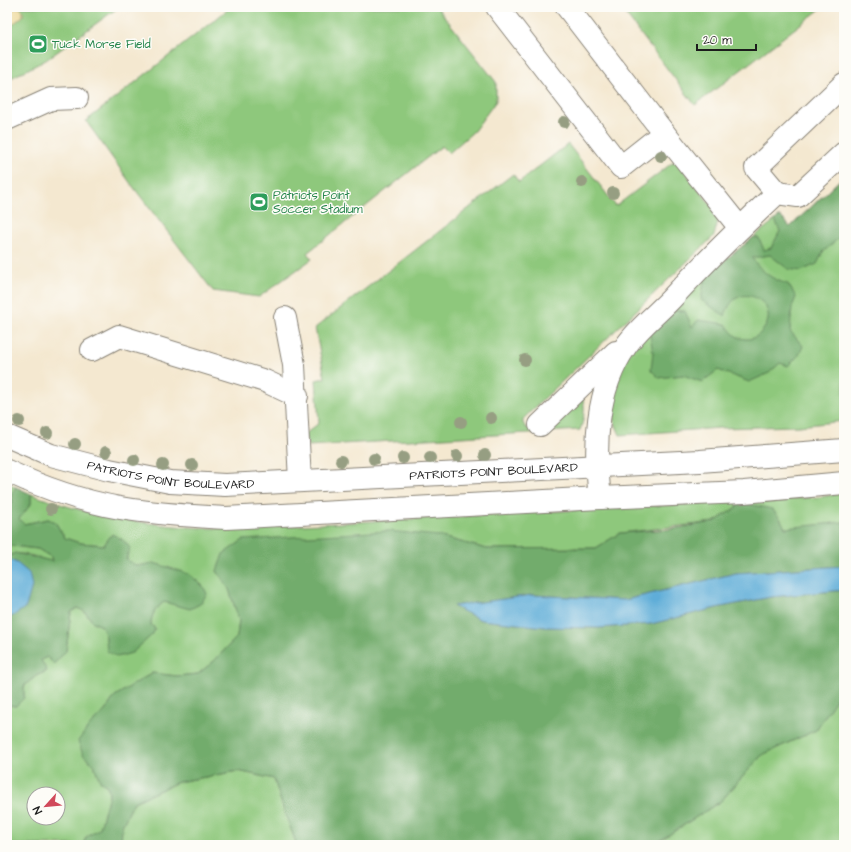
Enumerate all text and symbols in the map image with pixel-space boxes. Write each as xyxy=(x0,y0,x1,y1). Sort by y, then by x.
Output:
scale bar xyxy=(697,26,756,52)
text: 20 m xyxy=(703,32,732,49)
sports icon: Tuck Morse Field xyxy=(27,33,49,55)
place label: Tuck Morse Field xyxy=(52,36,151,53)
place label: Patriots Point Soccer Stadium xyxy=(273,187,363,218)
sports icon: Patriots Point Soccer Stadium xyxy=(248,191,270,213)
street label: PATRIOTS POINT BOULEVARD xyxy=(85,457,255,494)
street label: PATRIOTS POINT BOULEVARD xyxy=(409,459,579,485)
north arrow xyxy=(26,786,66,826)
text: N xyxy=(29,804,46,817)

